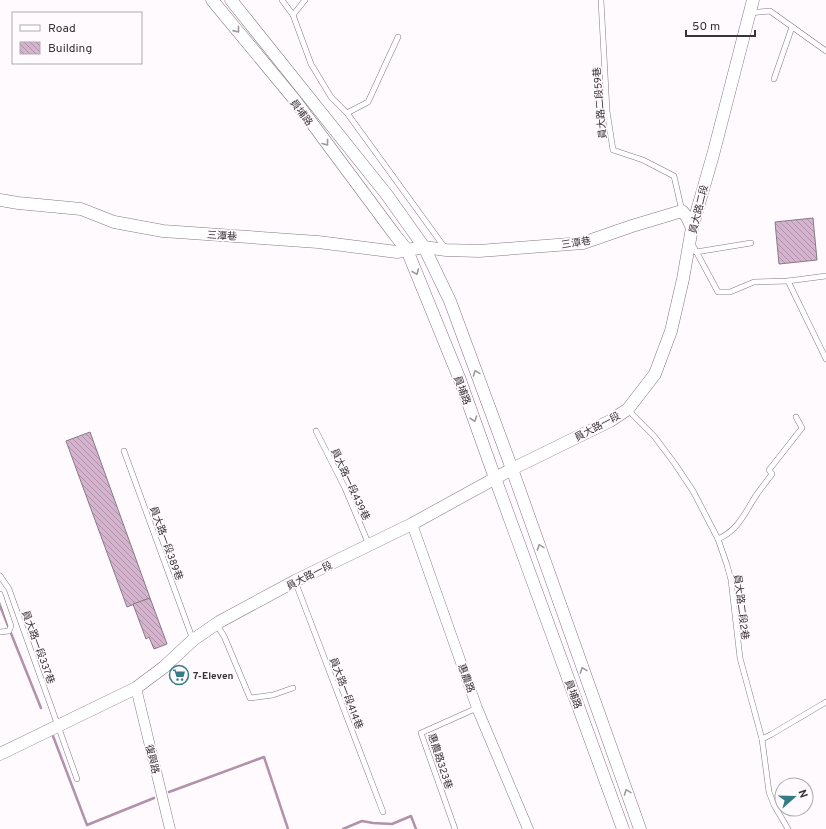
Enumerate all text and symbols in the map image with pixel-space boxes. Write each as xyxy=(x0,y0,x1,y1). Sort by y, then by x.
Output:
legend xyxy=(12,12,142,64)
scale bar xyxy=(686,12,755,38)
text: 50 m xyxy=(692,19,720,35)
text: Road xyxy=(48,21,76,37)
one-way arrow xyxy=(232,26,239,33)
text: Building xyxy=(48,41,92,57)
street label: 員大路二段59巷 xyxy=(591,66,610,139)
street label: 員埔路 xyxy=(287,97,315,129)
one-way arrow xyxy=(321,138,328,145)
street label: 員大路二段 xyxy=(687,184,712,235)
street label: 三潭巷 xyxy=(206,229,237,244)
street label: 三潭巷 xyxy=(560,235,592,252)
one-way arrow xyxy=(412,268,420,275)
one-way arrow xyxy=(473,369,481,376)
street label: 員埔路 xyxy=(450,374,473,407)
street label: 員大路一段 xyxy=(573,410,623,445)
one-way arrow xyxy=(469,415,477,422)
street label: 員大路一段439巷 xyxy=(327,447,372,523)
street label: 員大路一段389巷 xyxy=(146,505,185,582)
one-way arrow xyxy=(536,544,544,551)
street label: 員大路一段 xyxy=(284,559,335,593)
street label: 員大路二段2巷 xyxy=(730,574,751,641)
street label: 員大路一段337巷 xyxy=(18,609,57,686)
street label: 員大路一段414巷 xyxy=(326,656,365,731)
street label: 惠農路 xyxy=(454,662,477,695)
supermarket icon: 7-Eleven xyxy=(168,664,190,686)
one-way arrow xyxy=(580,666,588,673)
place label: 7-Eleven xyxy=(193,670,234,683)
street label: 員埔路 xyxy=(561,678,584,711)
street label: 惠農路323巷 xyxy=(424,732,455,791)
street label: 復興路 xyxy=(142,743,161,775)
north arrow xyxy=(774,777,814,817)
text: N xyxy=(795,788,810,800)
one-way arrow xyxy=(623,789,632,796)

